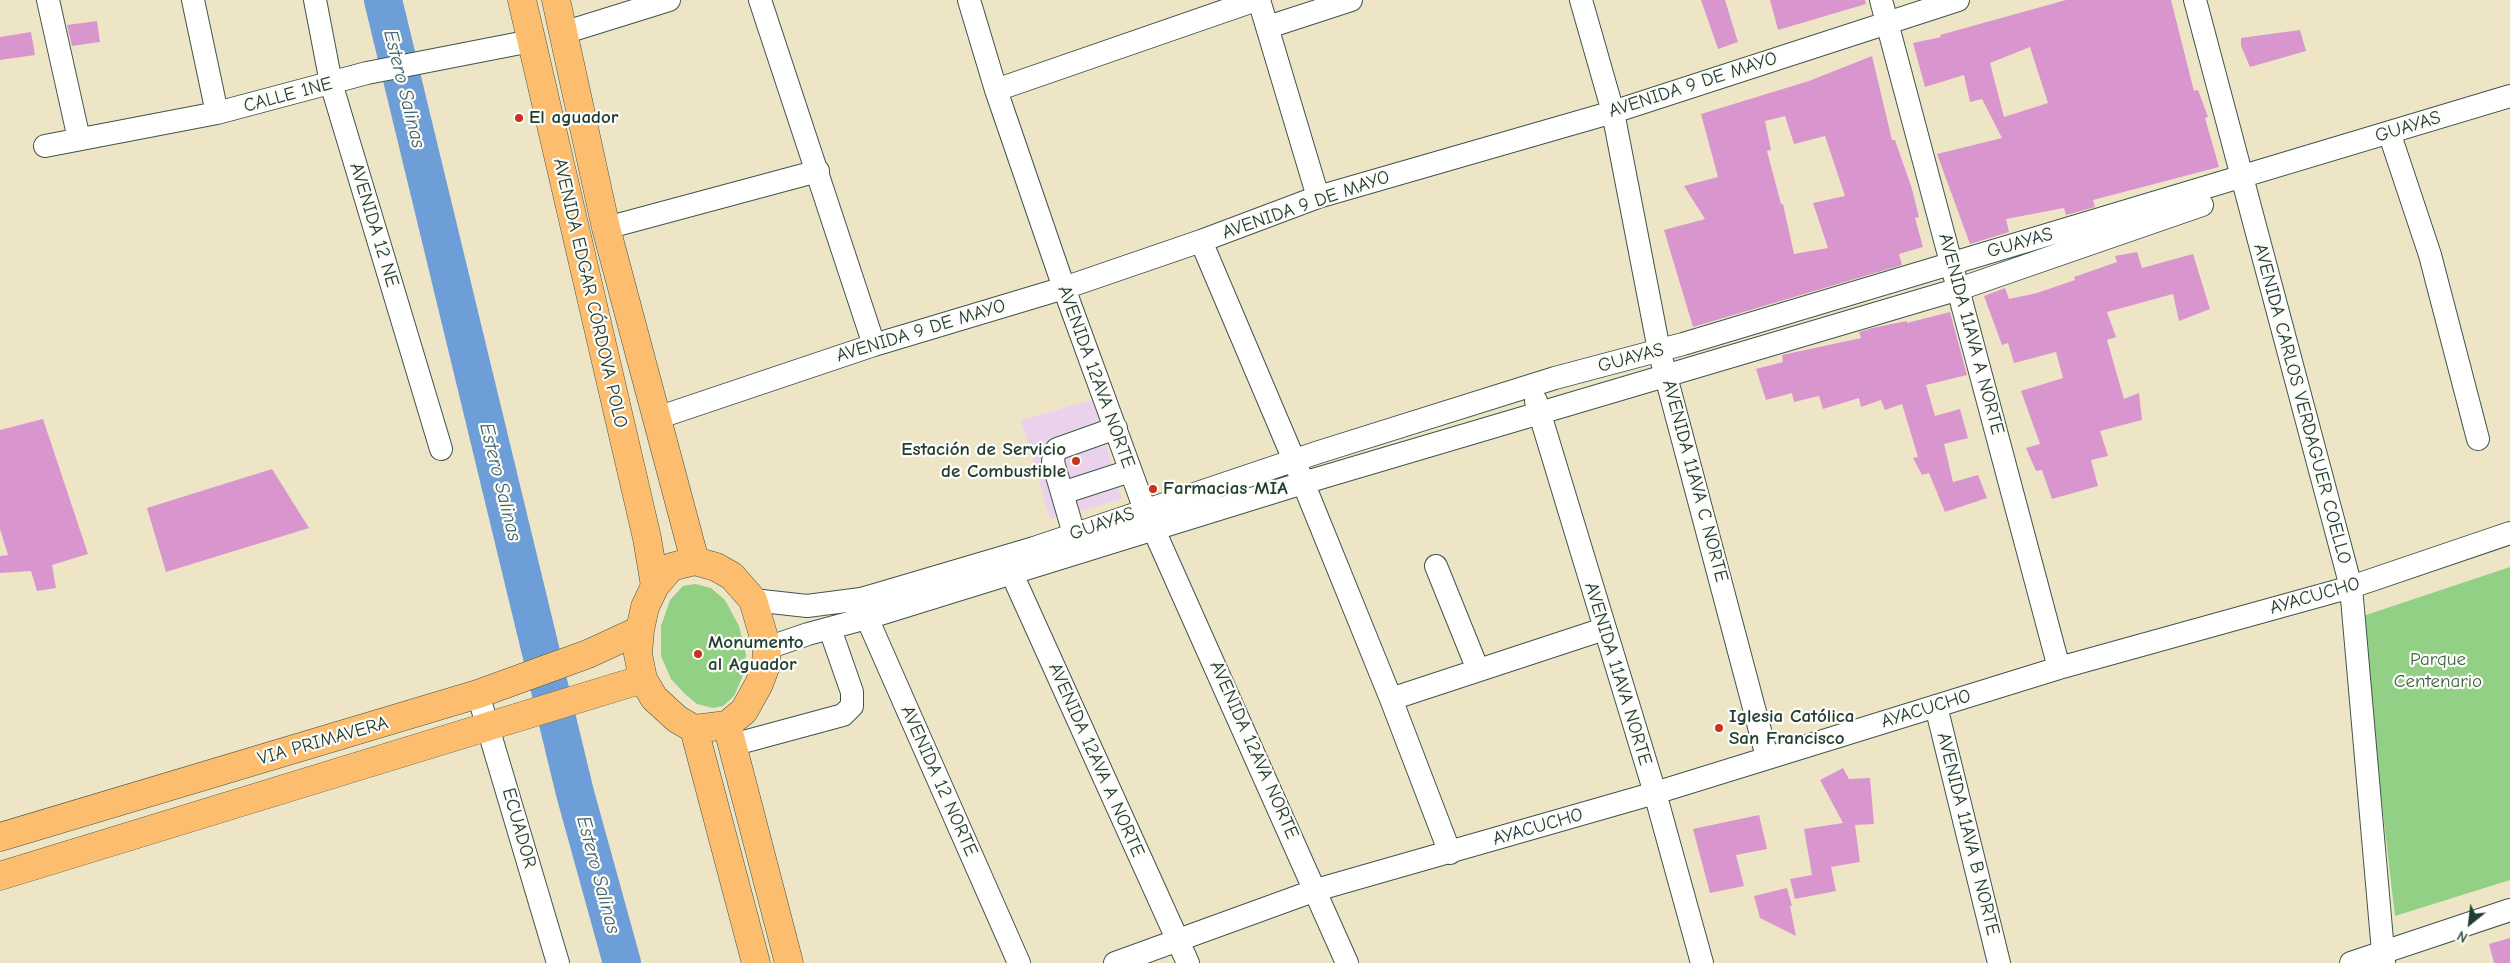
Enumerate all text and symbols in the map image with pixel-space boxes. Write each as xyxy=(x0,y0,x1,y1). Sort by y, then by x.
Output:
water label: Estero Salinas xyxy=(378,27,430,151)
street label: AVENIDA 9 DE MAYO xyxy=(1606,47,1780,123)
street label: CALLE 1NE xyxy=(241,72,335,118)
street label: GUAYAS xyxy=(2372,106,2444,148)
place label: El aguador xyxy=(529,107,618,129)
marker: El aguador xyxy=(513,112,525,124)
street label: AVENIDA EDGAR CÓRDOVA POLO xyxy=(548,156,632,430)
street label: AVENIDA 12 NE xyxy=(344,160,404,290)
street label: AVENIDA 9 DE MAYO xyxy=(1219,166,1393,244)
street label: GUAYAS xyxy=(1984,223,2056,263)
street label: AVENIDA 11AVA A NORTE xyxy=(1933,231,2009,437)
street label: AVENIDA CARLOS VERDAGUER COELLO xyxy=(2248,241,2356,567)
street label: AVENIDA 12AVA NORTE xyxy=(1052,283,1140,471)
street label: AVENIDA 9 DE MAYO xyxy=(834,294,1008,368)
street label: GUAYAS xyxy=(1596,338,1666,378)
street label: AVENIDA 11AVA C NORTE xyxy=(1657,377,1733,585)
water label: Estero Salinas xyxy=(474,420,526,544)
place label: Estación de Servicio de Combustible xyxy=(901,439,1066,483)
marker: Estación de Servicio de Combustible xyxy=(1070,455,1082,467)
place label: Farmacias MIA xyxy=(1163,478,1288,500)
marker: Farmacias MIA xyxy=(1147,483,1159,495)
street label: GUAYAS xyxy=(1066,502,1138,546)
street label: AYACUCHO xyxy=(2267,572,2363,620)
street label: AVENIDA 11AVA NORTE xyxy=(1579,580,1657,768)
place label: Monumento al Aguador xyxy=(708,632,804,676)
marker: Monumento al Aguador xyxy=(692,648,704,660)
park label: Parque Centenario xyxy=(2394,649,2482,693)
street label: AVENIDA 12AVA NORTE xyxy=(1204,657,1304,843)
street label: AVENIDA 12AVA A NORTE xyxy=(1043,659,1149,861)
street label: AYACUCHO xyxy=(1878,685,1974,733)
street label: AVENIDA 12 NORTE xyxy=(896,702,982,860)
place label: Iglesia Católica San Francisco xyxy=(1729,706,1854,750)
street label: VIA PRIMAVERA xyxy=(255,711,391,771)
marker: Iglesia Católica San Francisco xyxy=(1713,722,1725,734)
street label: AVENIDA 11AVA B NORTE xyxy=(1932,730,2004,938)
street label: ECUADOR xyxy=(497,785,541,871)
street label: AYACUCHO xyxy=(1490,803,1586,851)
water label: Estero Salinas xyxy=(571,814,625,936)
north arrow xyxy=(2445,898,2495,948)
text: N xyxy=(2454,927,2471,946)

